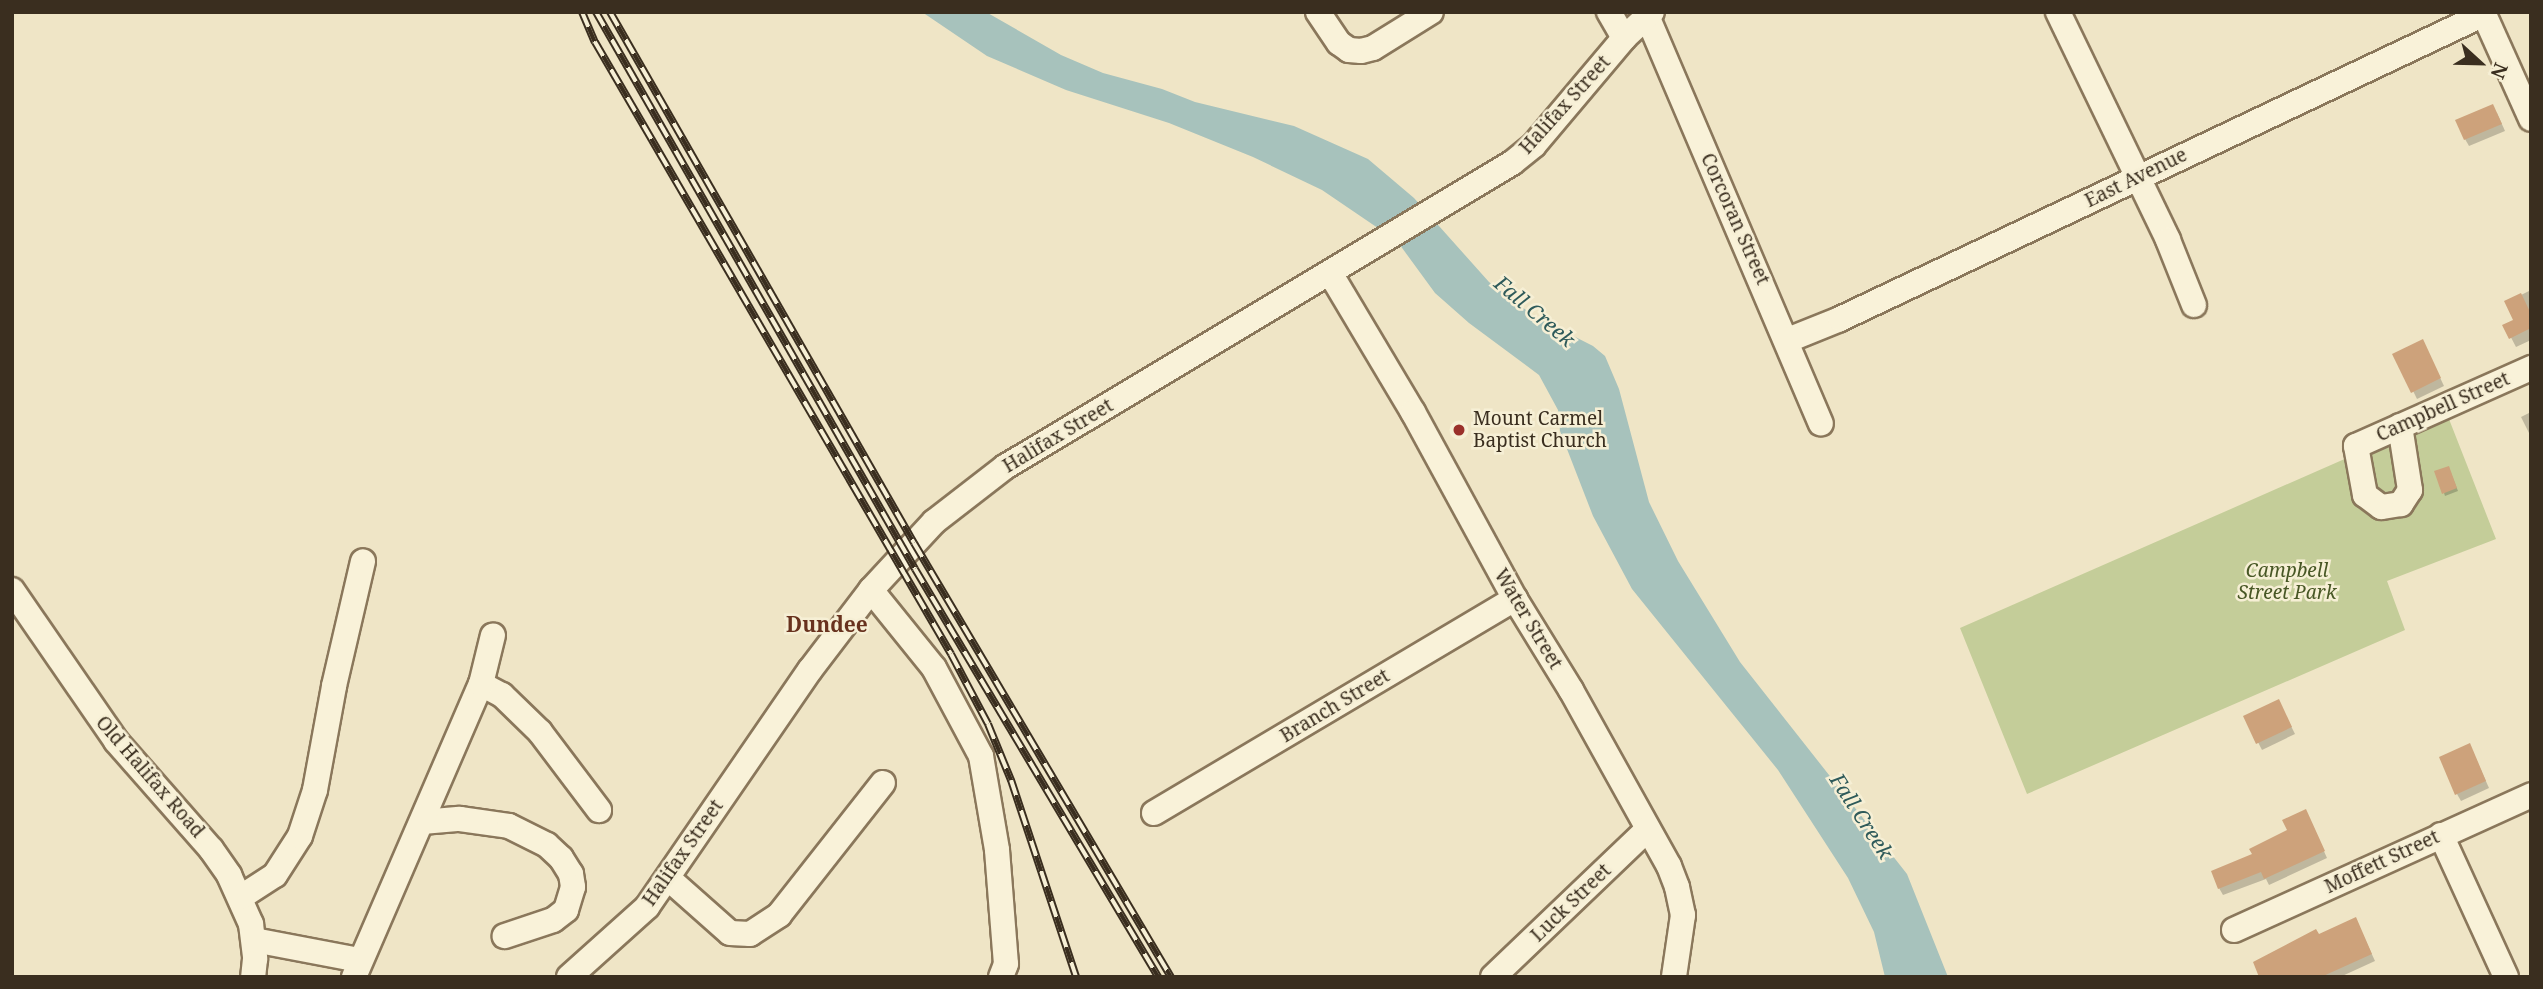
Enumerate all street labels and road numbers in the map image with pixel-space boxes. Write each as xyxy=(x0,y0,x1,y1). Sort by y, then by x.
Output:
street label: Halifax Street xyxy=(1515,51,1615,159)
street label: East Avenue xyxy=(2081,144,2191,212)
street label: Corcoran Street xyxy=(1696,150,1774,288)
street label: Campbell Street xyxy=(2373,367,2513,447)
street label: Halifax Street xyxy=(999,394,1117,478)
street label: Water Street xyxy=(1489,565,1567,673)
street label: Branch Street xyxy=(1276,664,1394,748)
street label: Old Halifax Road xyxy=(91,712,209,842)
street label: Halifax Street xyxy=(638,796,728,910)
street label: Moffett Street xyxy=(2321,826,2443,898)
street label: Luck Street xyxy=(1526,859,1616,947)

